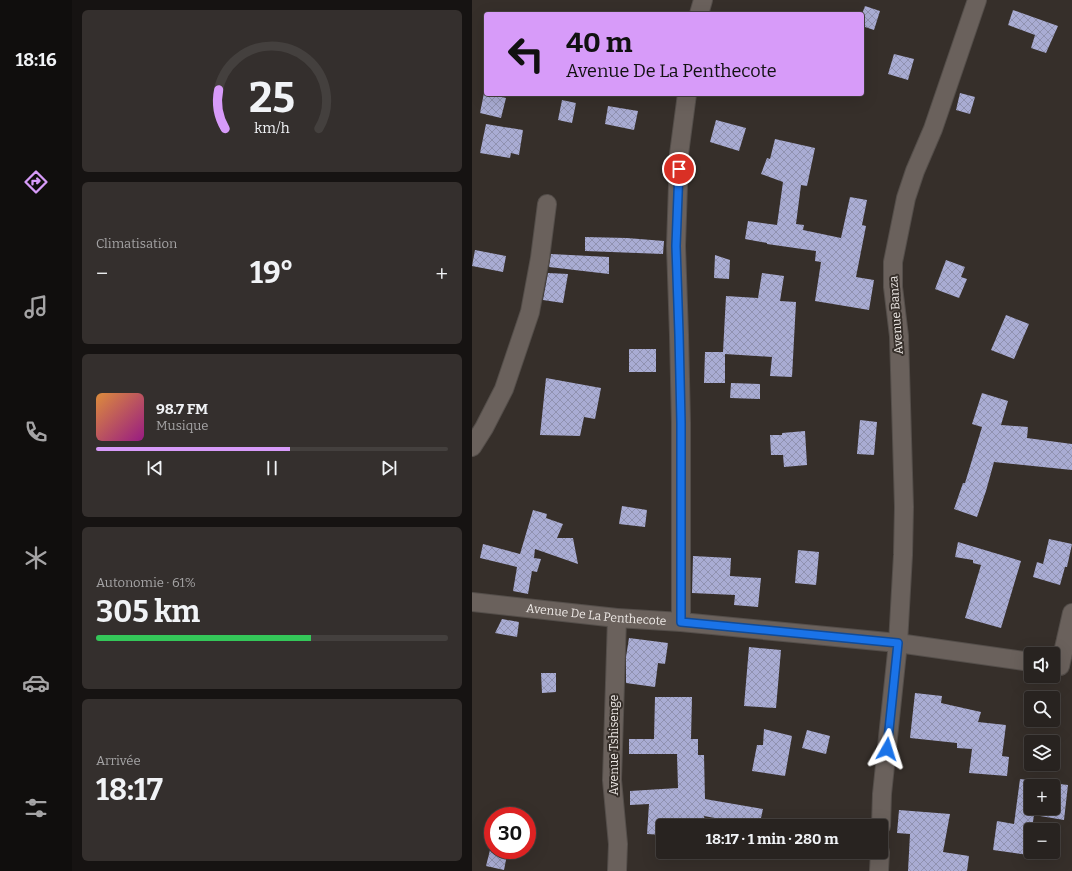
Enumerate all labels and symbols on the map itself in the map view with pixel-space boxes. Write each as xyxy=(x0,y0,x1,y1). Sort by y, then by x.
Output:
pin xyxy=(662,152,696,186)
street label: Avenue Banza xyxy=(886,275,906,355)
street label: Avenue De La Penthecote xyxy=(526,601,667,628)
street label: Avenue Tshisenge xyxy=(607,695,621,795)
position arrow xyxy=(866,728,908,770)
speed limit sign: 30 xyxy=(484,807,536,859)

